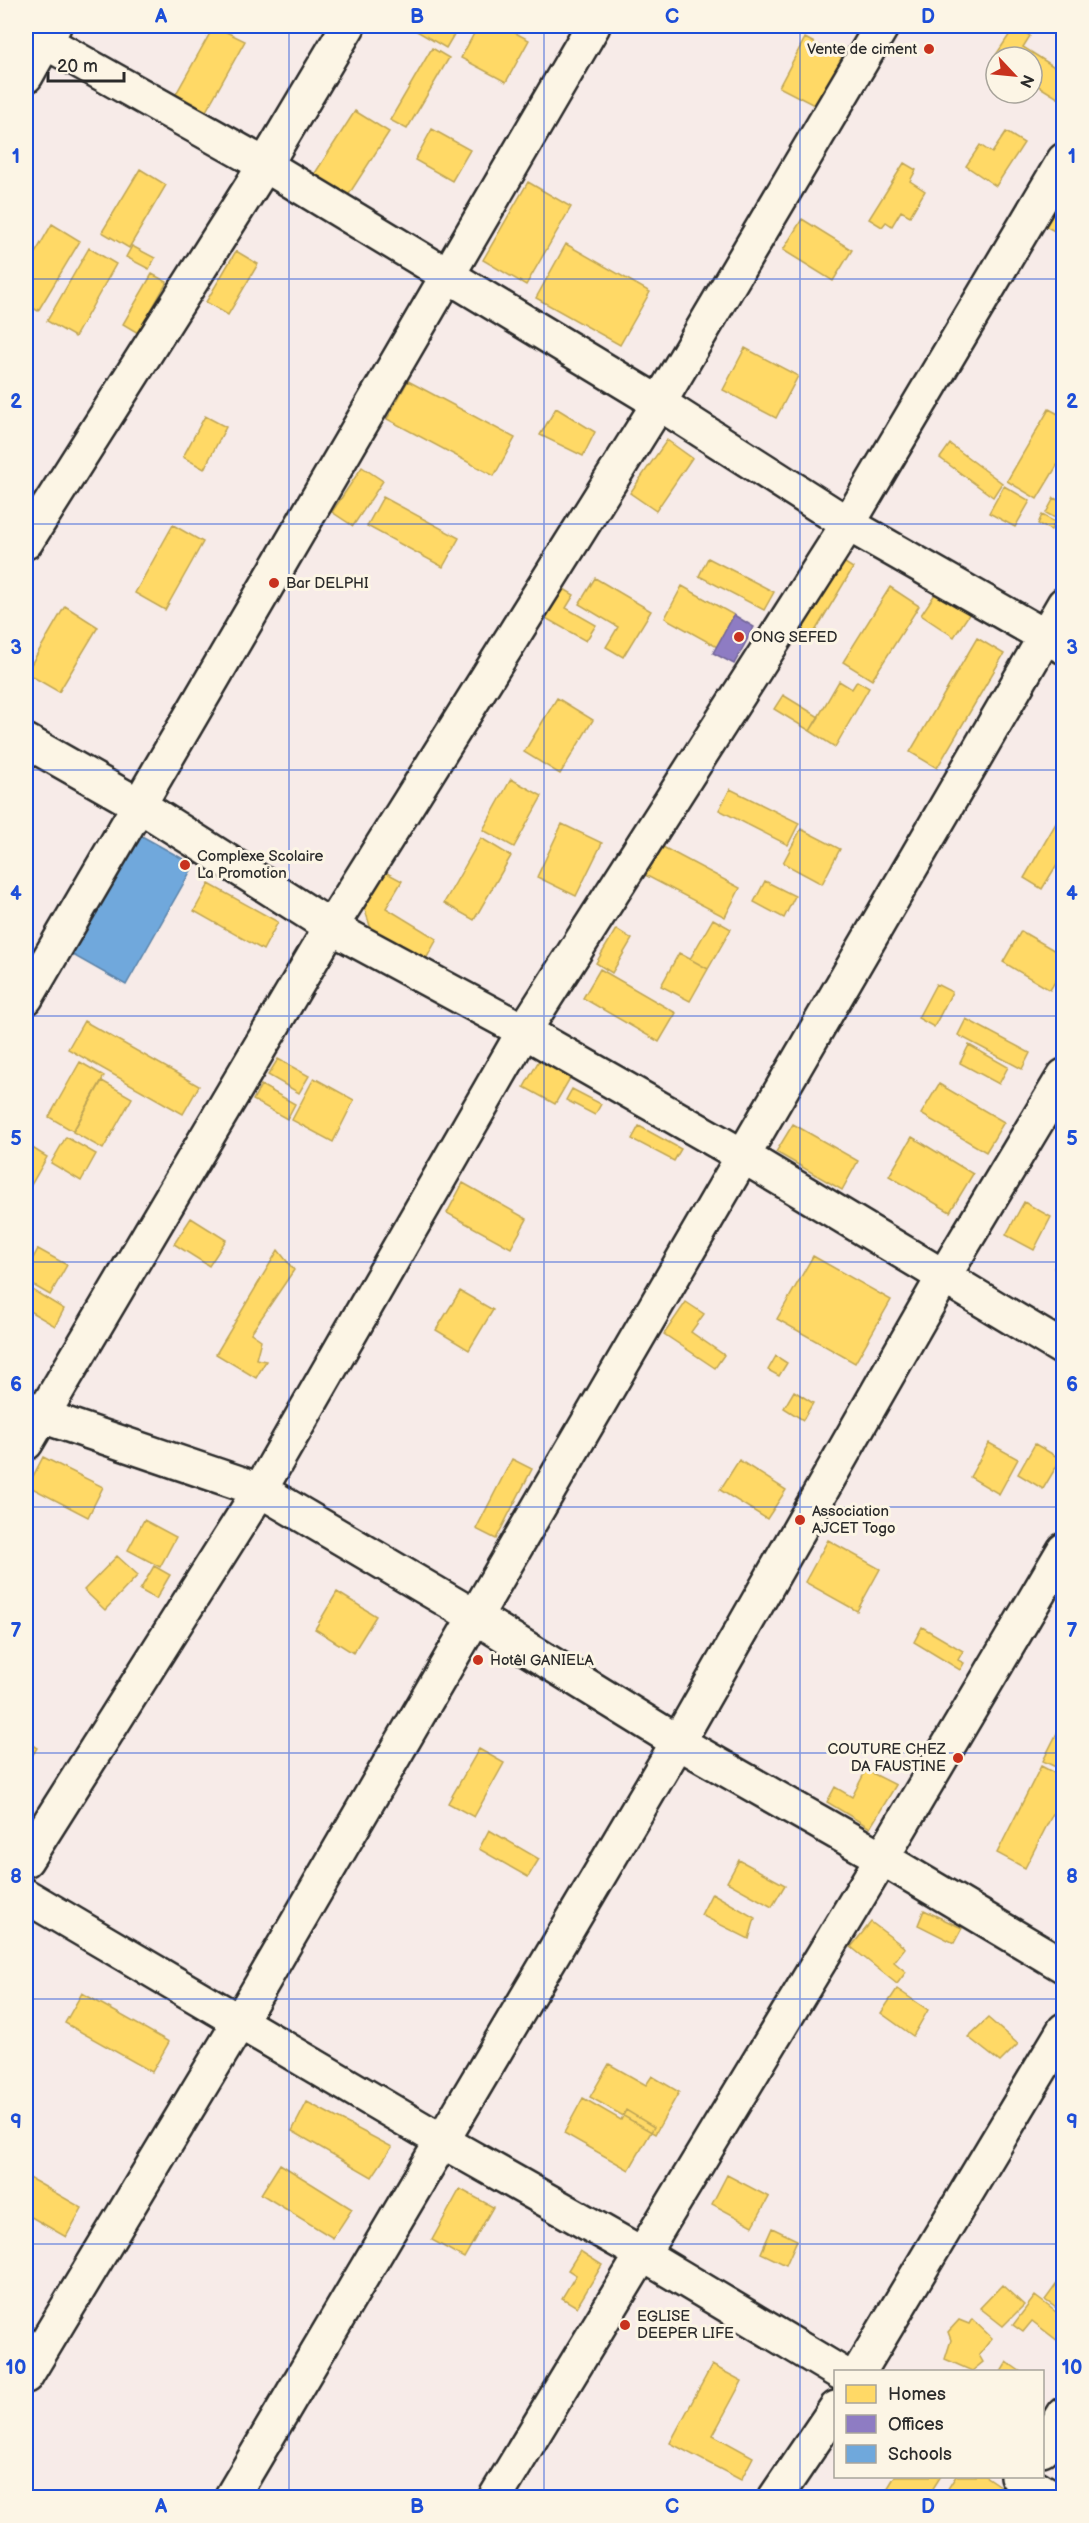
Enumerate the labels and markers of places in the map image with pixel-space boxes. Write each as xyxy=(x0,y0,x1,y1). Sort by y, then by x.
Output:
place label: Vente de ciment xyxy=(807,40,917,59)
marker: Vente de ciment xyxy=(922,42,936,56)
place label: Bar DELPHI xyxy=(286,574,369,593)
marker: Bar DELPHI xyxy=(267,576,281,590)
place label: ONG SEFED xyxy=(751,628,837,647)
marker: ONG SEFED xyxy=(732,630,746,644)
place label: Complexe Scolaire La Promotion xyxy=(197,847,323,883)
marker: Complexe Scolaire La Promotion xyxy=(178,858,192,872)
place label: Association AJCET Togo xyxy=(812,1502,895,1538)
marker: Association AJCET Togo xyxy=(793,1513,807,1527)
place label: Hotêl GANIELA xyxy=(490,1651,595,1670)
marker: Hotêl GANIELA xyxy=(471,1653,485,1667)
place label: COUTURE CHEZ DA FAUSTINE xyxy=(828,1740,947,1776)
marker: COUTURE CHEZ DA FAUSTINE xyxy=(951,1751,965,1765)
place label: EGLISE DEEPER LIFE xyxy=(637,2307,734,2343)
marker: EGLISE DEEPER LIFE xyxy=(618,2318,632,2332)

